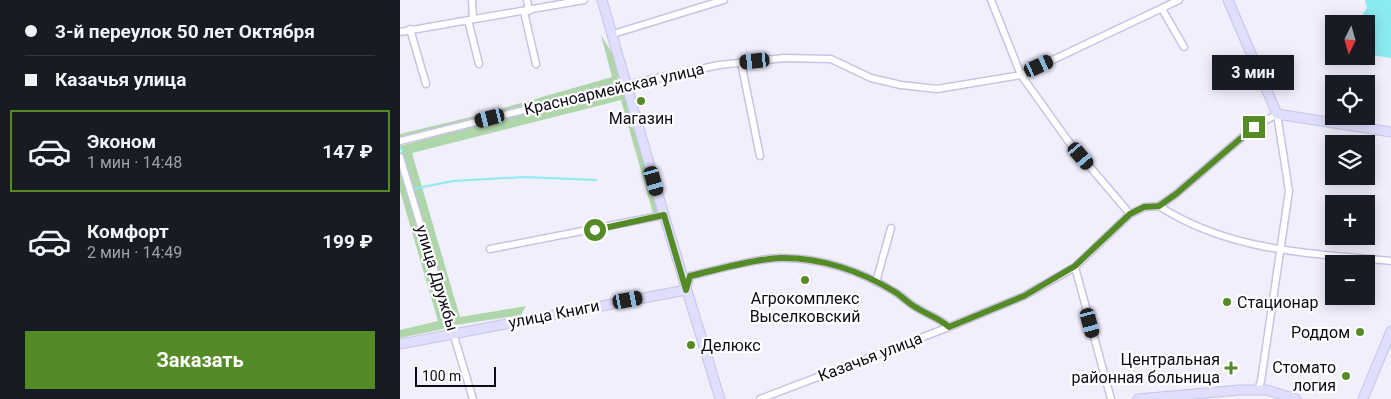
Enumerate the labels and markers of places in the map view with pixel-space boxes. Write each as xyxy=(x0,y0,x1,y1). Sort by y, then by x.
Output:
marker: Магазин xyxy=(635,95,647,107)
place label: Магазин xyxy=(609,109,673,128)
marker: Агрокомплекс Выселковский xyxy=(799,274,811,286)
place label: Агрокомплекс Выселковский xyxy=(750,289,860,326)
place label: Стационар xyxy=(1237,293,1318,312)
marker: Стационар xyxy=(1221,296,1233,308)
place label: Роддом xyxy=(1291,323,1350,342)
marker: Роддом xyxy=(1354,326,1366,338)
place label: Делюкс xyxy=(701,336,761,355)
marker: Делюкс xyxy=(685,339,697,351)
place label: Центральная районная больница xyxy=(1072,350,1220,387)
place label: Стомато логия xyxy=(1272,358,1336,395)
marker: Центральная районная больница xyxy=(1224,361,1238,375)
marker: Стомато логия xyxy=(1340,370,1352,382)

